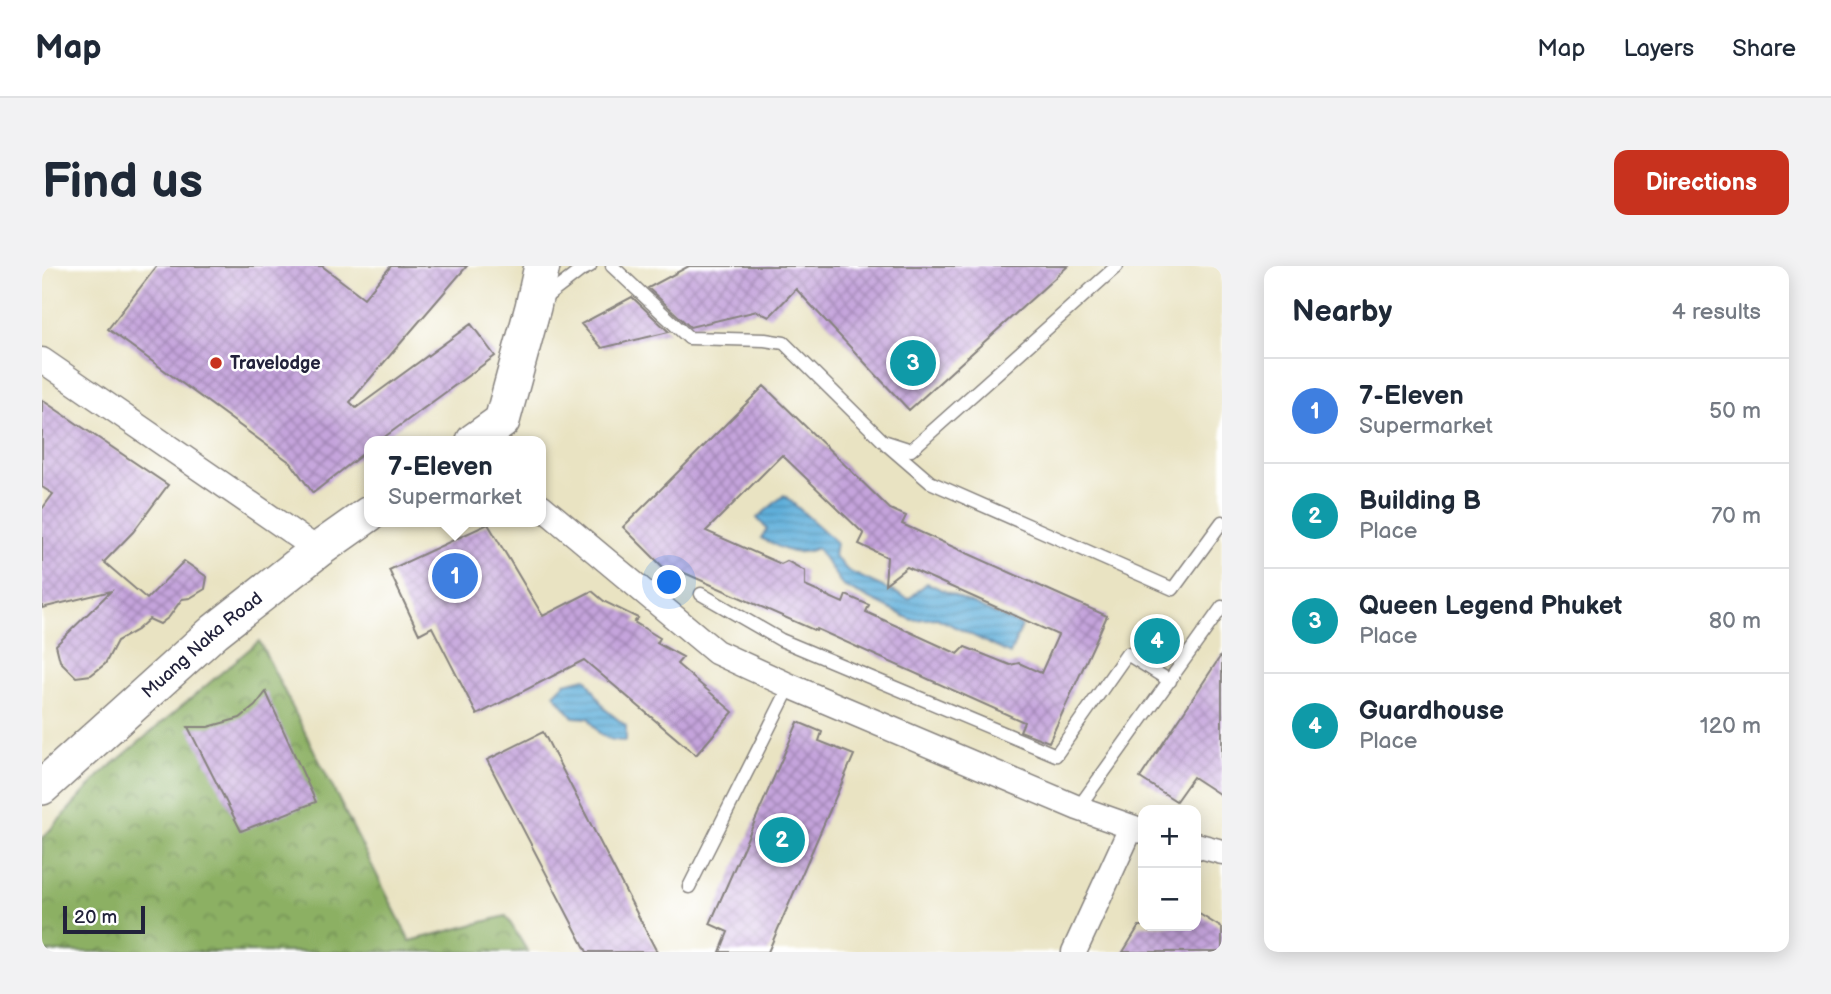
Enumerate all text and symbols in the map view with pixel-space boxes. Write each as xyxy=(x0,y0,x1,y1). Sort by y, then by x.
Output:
text: Map xyxy=(35,28,101,68)
text: Map xyxy=(1537,34,1585,63)
text: Layers xyxy=(1623,34,1694,63)
text: Share xyxy=(1732,34,1796,63)
button: Directions xyxy=(1614,150,1789,215)
text: Find us xyxy=(42,153,203,212)
text: Nearby xyxy=(1292,294,1392,330)
text: 4 results xyxy=(1672,298,1761,326)
pin: 3 xyxy=(890,337,936,389)
place label: Travelodge xyxy=(230,353,321,374)
marker: Travelodge xyxy=(208,355,224,371)
text: 7-Eleven xyxy=(1359,381,1464,412)
text: 1 xyxy=(1310,397,1320,425)
text: 50 m xyxy=(1709,397,1761,425)
text: Supermarket xyxy=(1359,412,1493,440)
popup xyxy=(364,436,546,527)
text: 7-Eleven xyxy=(388,452,493,483)
text: Supermarket xyxy=(388,483,522,511)
text: Building B xyxy=(1359,486,1481,517)
text: 2 xyxy=(1308,502,1322,530)
text: 70 m xyxy=(1711,502,1761,530)
text: Place xyxy=(1359,517,1417,545)
pin: 1 xyxy=(432,550,478,602)
your location xyxy=(652,565,686,599)
street label: Muang Naka Road xyxy=(138,588,267,703)
text: Queen Legend Phuket xyxy=(1359,591,1622,622)
text: 3 xyxy=(1308,607,1322,635)
text: 80 m xyxy=(1709,607,1761,635)
pin: 4 xyxy=(1134,615,1180,667)
text: Place xyxy=(1359,622,1417,650)
text: Guardhouse xyxy=(1359,696,1504,727)
text: 4 xyxy=(1308,712,1322,740)
text: 120 m xyxy=(1700,712,1761,740)
text: Place xyxy=(1359,727,1417,755)
map controls xyxy=(1138,805,1201,931)
button: + xyxy=(1138,805,1201,868)
pin: 2 xyxy=(759,814,805,866)
button: − xyxy=(1138,868,1201,931)
scale bar xyxy=(63,903,145,935)
text: 20 m xyxy=(74,906,117,929)

